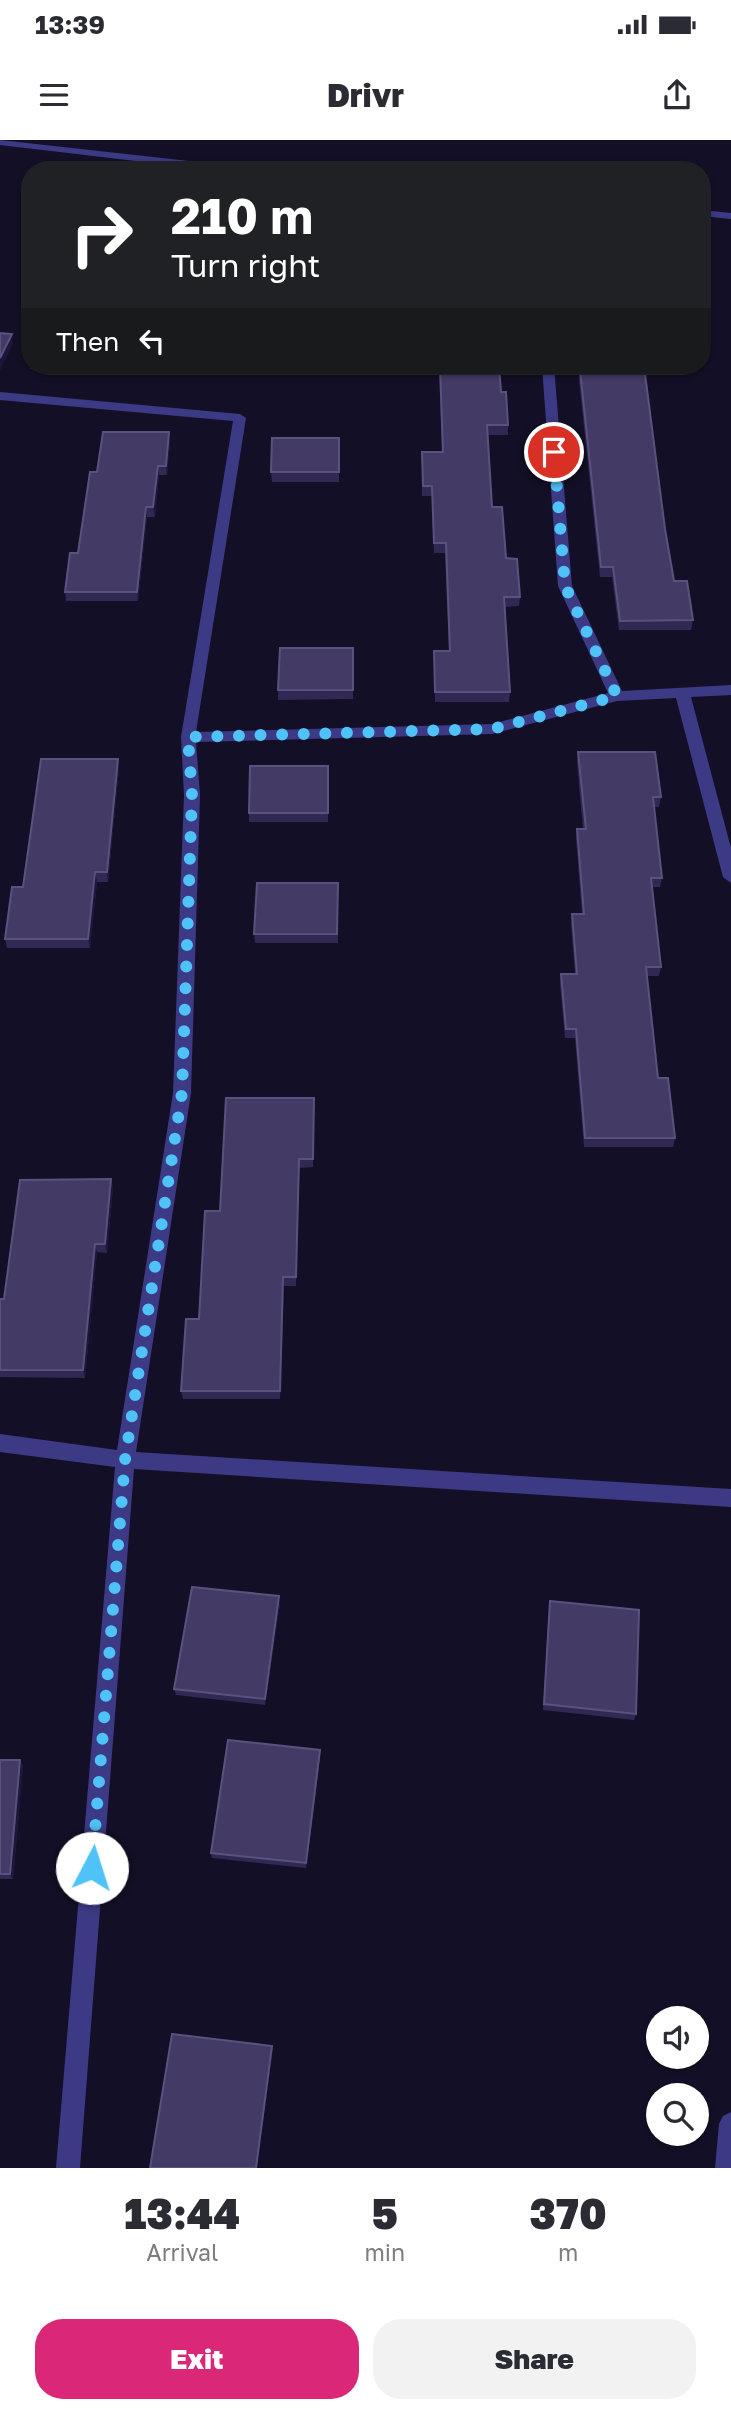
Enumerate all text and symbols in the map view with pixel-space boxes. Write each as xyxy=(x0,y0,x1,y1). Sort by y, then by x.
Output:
text: 13:39 xyxy=(35,9,105,40)
icon: menu xyxy=(35,76,73,114)
text: Drivr xyxy=(327,76,404,114)
icon: share xyxy=(658,76,696,114)
text: 210 m xyxy=(171,186,313,245)
icon: right xyxy=(56,189,147,280)
text: Turn right xyxy=(171,246,320,284)
icon: left xyxy=(133,322,171,360)
text: Then xyxy=(56,326,119,357)
pin xyxy=(524,422,584,482)
icon: arrive xyxy=(535,433,573,471)
position arrow xyxy=(55,1831,129,1905)
map controls xyxy=(646,2006,709,2146)
button: sound xyxy=(646,2006,709,2069)
button: search xyxy=(646,2083,709,2146)
text: 13:44 xyxy=(124,2188,240,2238)
text: 5 xyxy=(372,2188,398,2238)
text: 370 xyxy=(530,2188,607,2238)
text: Arrival xyxy=(146,2238,218,2266)
text: min xyxy=(365,2238,405,2266)
text: m xyxy=(558,2238,578,2266)
button: Exit xyxy=(35,2319,359,2399)
button: Share xyxy=(373,2319,696,2399)

